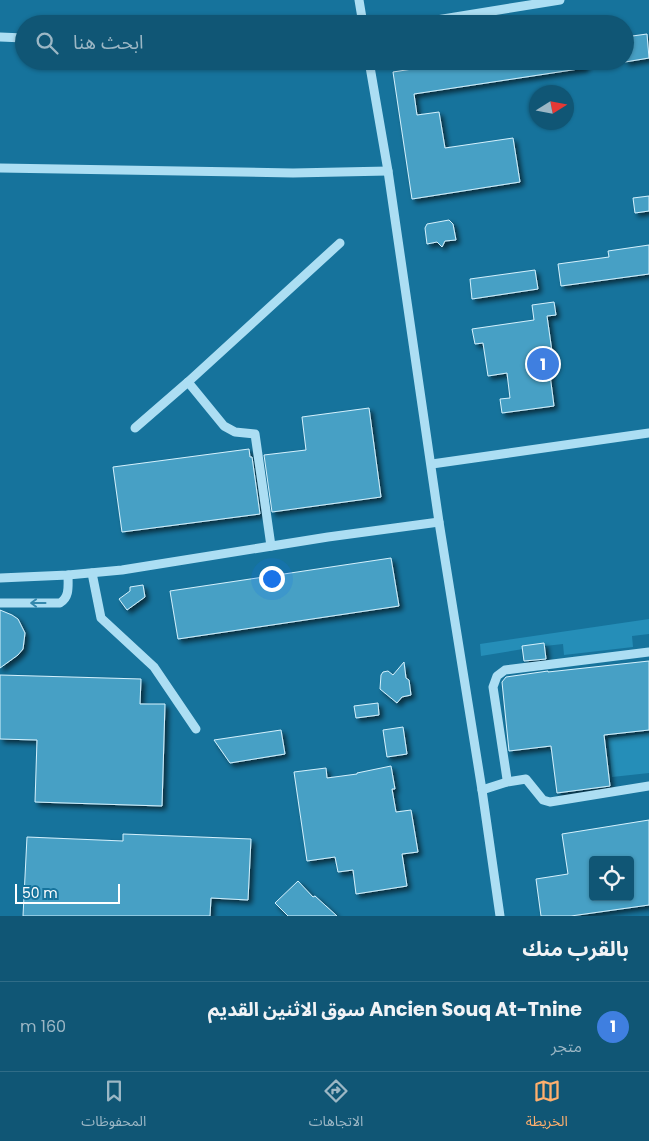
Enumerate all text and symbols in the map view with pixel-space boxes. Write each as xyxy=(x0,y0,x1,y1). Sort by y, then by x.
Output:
search box xyxy=(15,15,634,70)
icon: search xyxy=(33,29,61,57)
text: ابحث هنا xyxy=(73,29,144,56)
north arrow xyxy=(529,85,574,130)
pin: 1 xyxy=(527,345,559,383)
your location xyxy=(259,566,285,592)
one-way arrow xyxy=(30,599,46,608)
map controls xyxy=(589,856,634,901)
button: locate xyxy=(589,856,634,901)
scale bar xyxy=(15,881,120,904)
text: 50 m xyxy=(22,883,58,903)
text: بالقرب منك xyxy=(522,934,629,963)
text: Ancien Souq At-Tnine سوق الاثنين القديم xyxy=(208,996,582,1023)
text: 160 m xyxy=(20,1015,66,1038)
text: 1 xyxy=(610,1015,616,1038)
text: متجر xyxy=(551,1035,582,1058)
tab: المحفوظات xyxy=(81,1077,146,1136)
tab: الاتجاهات xyxy=(309,1077,363,1136)
tab: الخريطة xyxy=(526,1077,568,1136)

